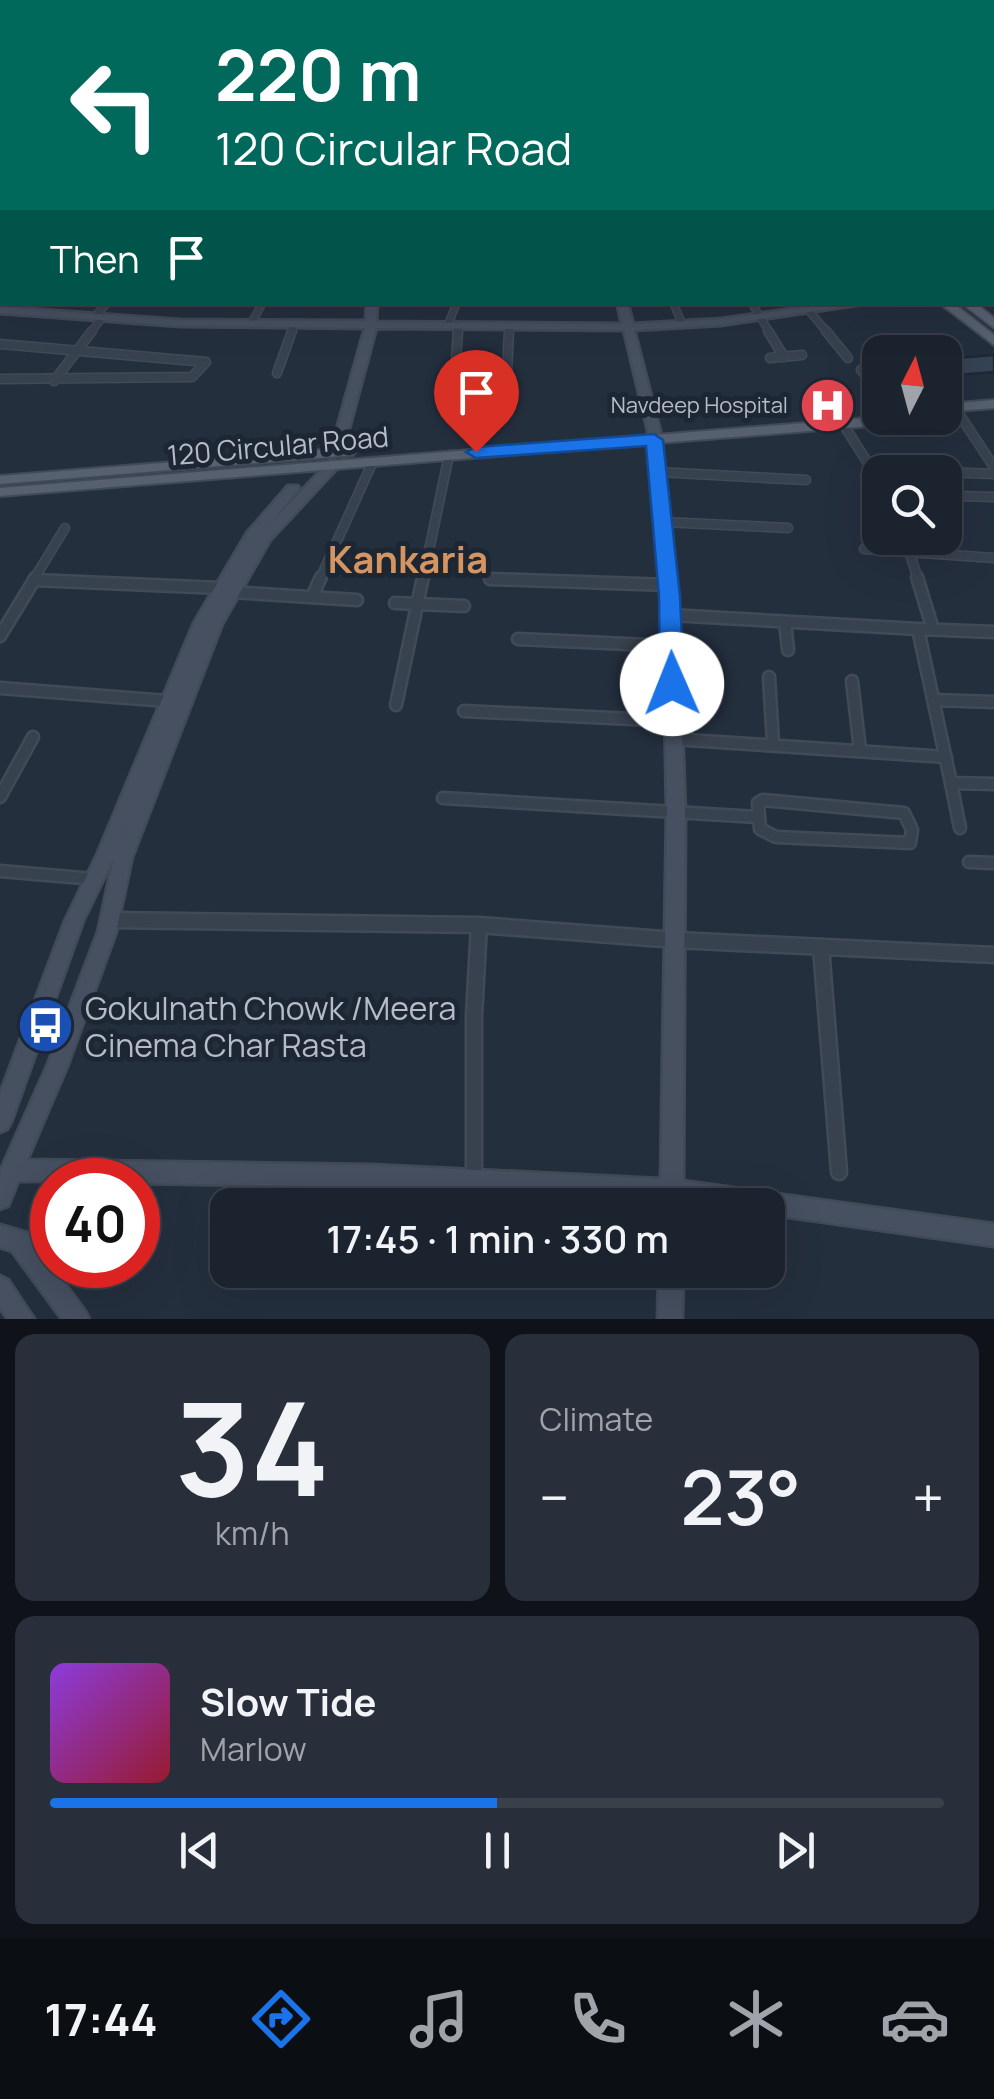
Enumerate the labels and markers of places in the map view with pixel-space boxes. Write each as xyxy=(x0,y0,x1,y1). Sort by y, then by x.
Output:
pin xyxy=(434,350,519,453)
hospital icon: Navdeep Hospital xyxy=(797,375,857,435)
place label: Navdeep Hospital xyxy=(611,390,788,420)
place label: Gokulnath Chowk /Meera Cinema Char Rasta xyxy=(85,986,456,1067)
bus stop icon: Gokulnath Chowk /Meera Cinema Char Rasta xyxy=(16,996,76,1056)

